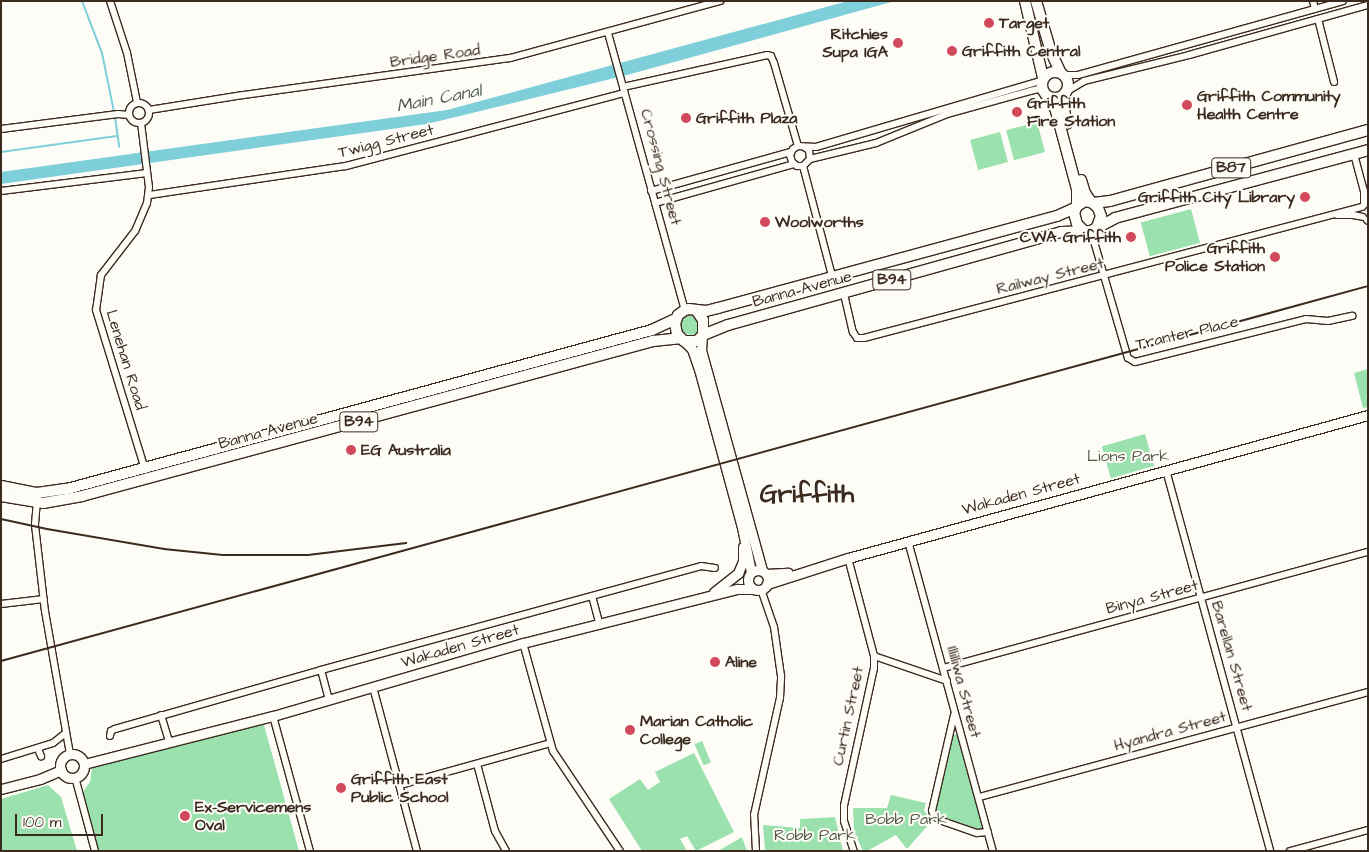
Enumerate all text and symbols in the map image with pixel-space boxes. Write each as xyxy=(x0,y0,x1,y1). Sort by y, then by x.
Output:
place label: Target xyxy=(999,13,1049,33)
marker: Target xyxy=(983,17,995,29)
place label: Ritchies Supa IGA xyxy=(822,24,888,62)
marker: Ritchies Supa IGA xyxy=(892,37,904,49)
street label: Bridge Road xyxy=(389,40,481,72)
place label: Griffith Central xyxy=(962,41,1080,61)
marker: Griffith Central xyxy=(946,45,958,57)
water label: Main Canal xyxy=(395,80,483,118)
place label: Griffith Community Health Centre xyxy=(1197,86,1341,124)
place label: Griffith Fire Station xyxy=(1027,93,1115,131)
marker: Griffith Community Health Centre xyxy=(1181,99,1193,111)
marker: Griffith Fire Station xyxy=(1011,106,1023,118)
street label: Crossing Street xyxy=(636,107,686,227)
place label: Griffith Plaza xyxy=(696,108,797,128)
marker: Griffith Plaza xyxy=(680,112,692,124)
street label: Twigg Street xyxy=(336,120,436,162)
road number: B87 xyxy=(1211,156,1251,180)
place label: Griffith City Library xyxy=(1138,187,1295,207)
marker: Griffith City Library xyxy=(1299,191,1311,203)
place label: Woolworths xyxy=(775,212,864,232)
marker: Woolworths xyxy=(759,216,771,228)
place label: CWA Griffith xyxy=(1020,227,1121,247)
marker: CWA Griffith xyxy=(1125,231,1137,243)
place label: Griffith Police Station xyxy=(1165,238,1265,276)
marker: Griffith Police Station xyxy=(1269,251,1281,263)
street label: Railway Street xyxy=(994,253,1106,299)
street label: Banna Avenue xyxy=(750,267,854,311)
road number: B94 xyxy=(872,268,912,292)
street label: Lenehan Road xyxy=(102,308,150,412)
street label: Tranter Place xyxy=(1134,312,1240,354)
street label: Banna Avenue xyxy=(216,409,320,453)
road number: B94 xyxy=(339,410,379,434)
place label: EG Australia xyxy=(361,440,451,460)
marker: EG Australia xyxy=(345,444,357,456)
park label: Lions Park xyxy=(1087,446,1169,466)
street label: Wakaden Street xyxy=(960,469,1082,519)
district label: Griffith xyxy=(760,479,854,511)
street label: Binya Street xyxy=(1104,575,1200,619)
street label: Barellan Street xyxy=(1207,599,1257,713)
street label: Wakaden Street xyxy=(399,620,521,672)
street label: Illilliwa Street xyxy=(943,644,985,740)
place label: Aline xyxy=(725,652,757,672)
marker: Aline xyxy=(709,656,721,668)
street label: Curtin Street xyxy=(828,665,868,767)
street label: Hyandra Street xyxy=(1112,707,1228,755)
place label: Marian Catholic College xyxy=(640,711,753,749)
marker: Marian Catholic College xyxy=(624,724,636,736)
place label: Griffith East Public School xyxy=(351,769,449,807)
marker: Griffith East Public School xyxy=(335,782,347,794)
place label: Ex-Servicemens Oval xyxy=(195,797,311,835)
scale bar xyxy=(18,804,105,836)
park label: Bobb Park xyxy=(865,809,947,829)
marker: Ex-Servicemens Oval xyxy=(179,810,191,822)
text: 100 m xyxy=(23,812,62,833)
park label: Robb Park xyxy=(774,825,856,845)

